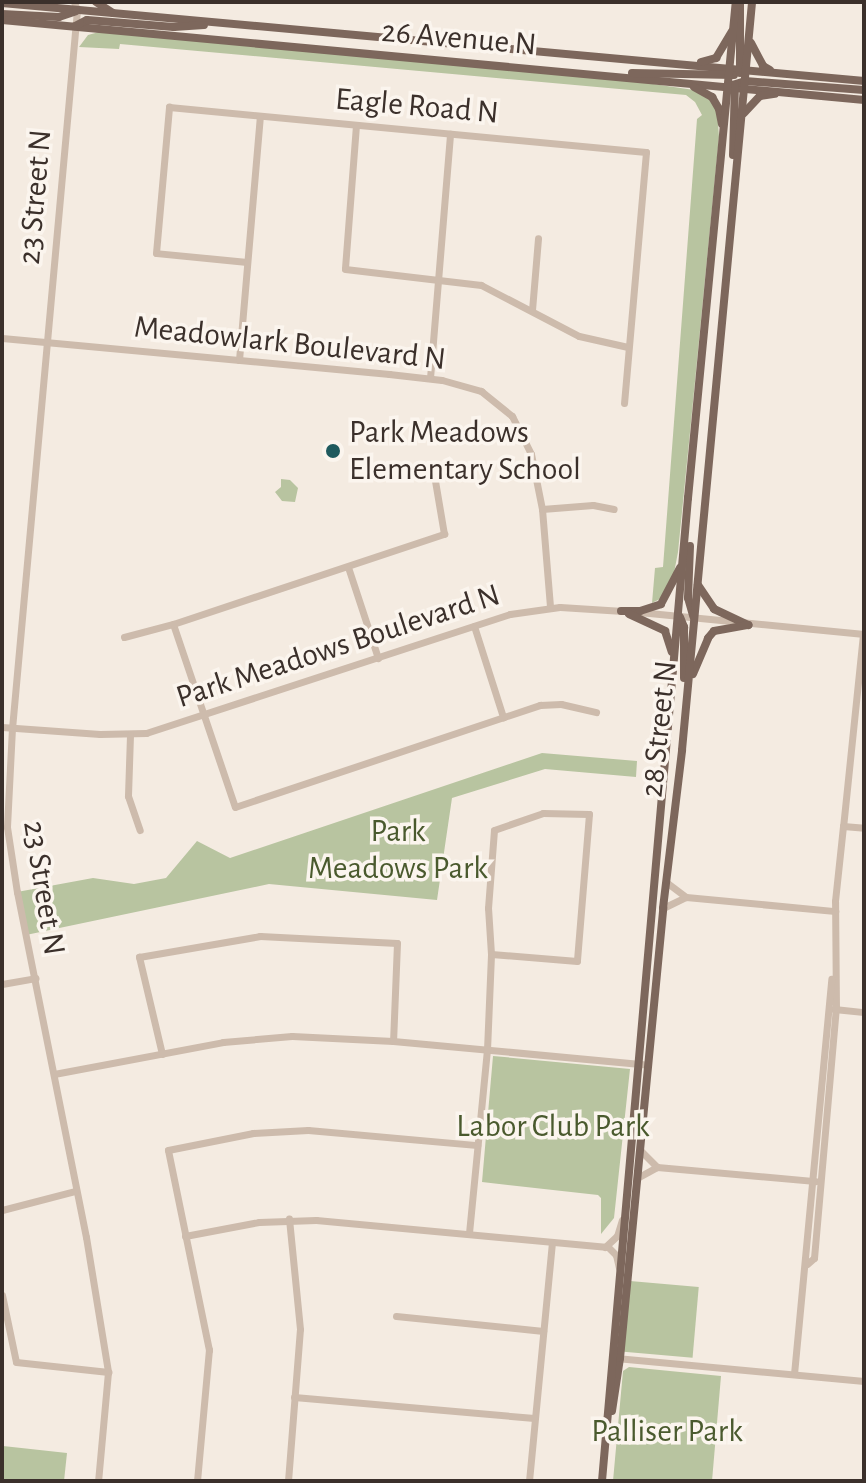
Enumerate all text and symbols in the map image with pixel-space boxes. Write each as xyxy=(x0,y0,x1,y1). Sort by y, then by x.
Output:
street label: 26 Avenue N xyxy=(380,12,538,64)
street label: Eagle Road N xyxy=(334,80,500,132)
street label: 23 Street N xyxy=(10,128,60,266)
street label: Meadowlark Boulevard N xyxy=(132,308,448,378)
place label: Park Meadows Elementary School xyxy=(349,414,581,489)
marker: Park Meadows Elementary School xyxy=(324,442,342,460)
street label: Park Meadows Boulevard N xyxy=(171,575,505,717)
street label: 28 Street N xyxy=(633,659,685,799)
park label: Park Meadows Park xyxy=(308,813,488,888)
street label: 23 Street N xyxy=(14,818,74,958)
park label: Labor Club Park xyxy=(456,1107,650,1145)
park label: Palliser Park xyxy=(591,1412,743,1450)

